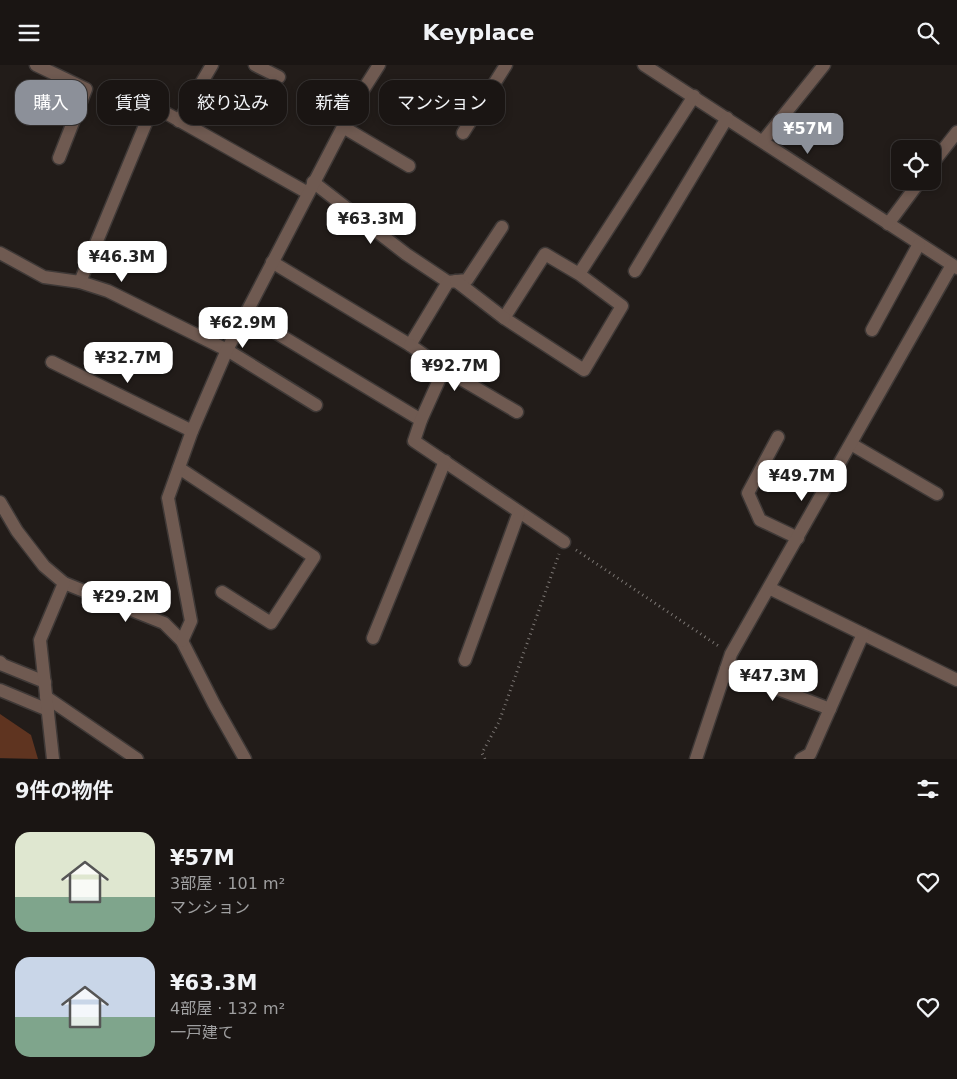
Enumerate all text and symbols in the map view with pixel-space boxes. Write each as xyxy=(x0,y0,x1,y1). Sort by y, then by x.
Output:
icon: menu xyxy=(15,19,43,47)
icon: search xyxy=(914,19,942,47)
text: Keyplace xyxy=(422,20,535,45)
chip: 購入 xyxy=(15,80,87,125)
chip: 賃貸 xyxy=(97,80,169,125)
chip: 絞り込み xyxy=(179,80,287,125)
chip: 新着 xyxy=(297,80,369,125)
chip: マンション xyxy=(379,80,505,125)
pin: ¥57M xyxy=(778,113,838,155)
text: ¥57M xyxy=(783,119,833,138)
map controls xyxy=(891,140,941,190)
button: locate xyxy=(891,140,941,190)
pin: ¥63.3M xyxy=(330,203,412,245)
text: ¥63.3M xyxy=(338,209,404,228)
pin: ¥46.3M xyxy=(81,241,163,283)
text: ¥46.3M xyxy=(89,247,155,266)
pin: ¥62.9M xyxy=(202,307,284,349)
text: ¥62.9M xyxy=(210,313,276,332)
pin: ¥32.7M xyxy=(87,341,169,384)
text: ¥32.7M xyxy=(95,348,161,367)
pin: ¥92.7M xyxy=(414,349,496,392)
text: ¥92.7M xyxy=(422,356,488,375)
pin: ¥49.7M xyxy=(761,459,843,502)
text: ¥49.7M xyxy=(769,466,835,485)
pin: ¥29.2M xyxy=(85,581,167,623)
text: ¥29.2M xyxy=(93,587,159,606)
pin: ¥47.3M xyxy=(732,659,814,702)
text: ¥47.3M xyxy=(740,666,806,685)
icon: filters xyxy=(914,775,942,803)
text: 9件の物件 xyxy=(15,779,114,803)
text: ¥57M xyxy=(170,846,235,870)
icon: home xyxy=(55,852,115,912)
icon: heart xyxy=(914,868,942,896)
text: 3部屋 · 101 m² xyxy=(170,874,285,893)
text: マンション xyxy=(170,898,250,917)
text: ¥63.3M xyxy=(170,971,257,995)
icon: home xyxy=(55,977,115,1037)
icon: heart xyxy=(914,993,942,1021)
text: 4部屋 · 132 m² xyxy=(170,999,285,1018)
text: 一戸建て xyxy=(170,1023,234,1042)

